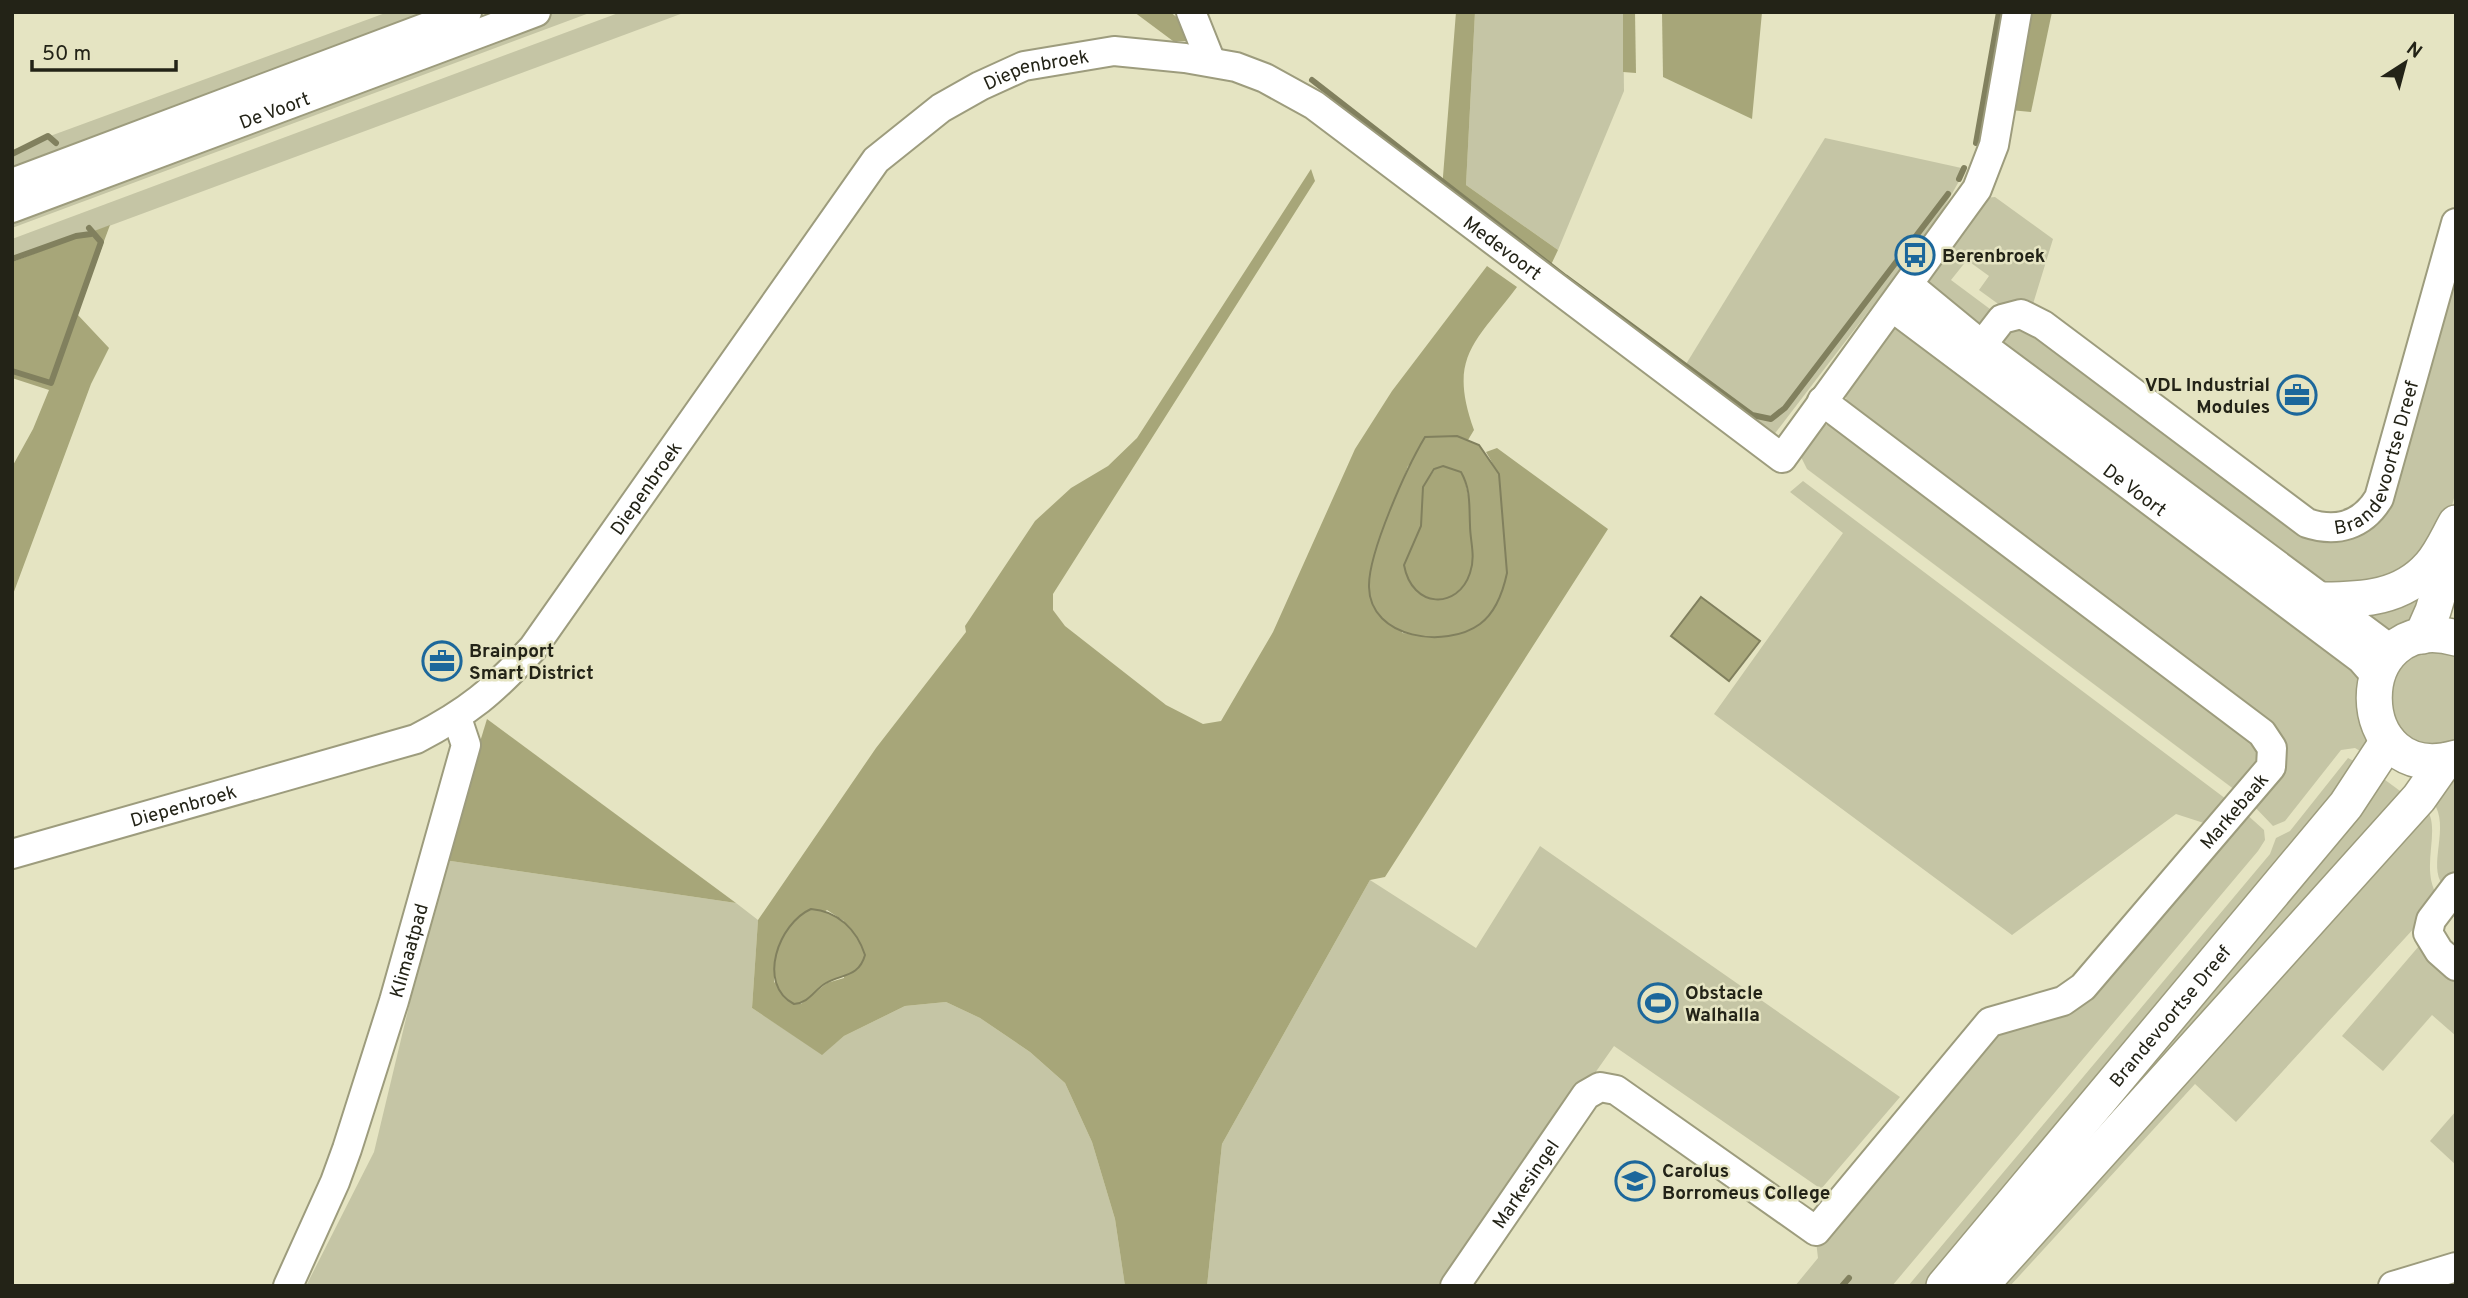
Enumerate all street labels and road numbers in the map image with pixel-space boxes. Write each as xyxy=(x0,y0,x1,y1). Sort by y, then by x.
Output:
street label: Diepenbroek xyxy=(980,45,1091,97)
street label: De Voort xyxy=(236,88,314,136)
street label: Medevoort xyxy=(1458,212,1546,286)
street label: Brandevoortse Dreef xyxy=(2333,378,2425,541)
street label: Diepenbroek xyxy=(606,437,688,541)
street label: De Voort xyxy=(2097,459,2171,523)
street label: Markebaak xyxy=(2196,769,2275,855)
street label: Diepenbroek xyxy=(128,781,240,834)
street label: Klimaatpad xyxy=(385,901,435,1001)
street label: Brandevoortse Dreef xyxy=(2105,941,2238,1093)
street label: Markesingel xyxy=(1488,1136,1566,1234)

